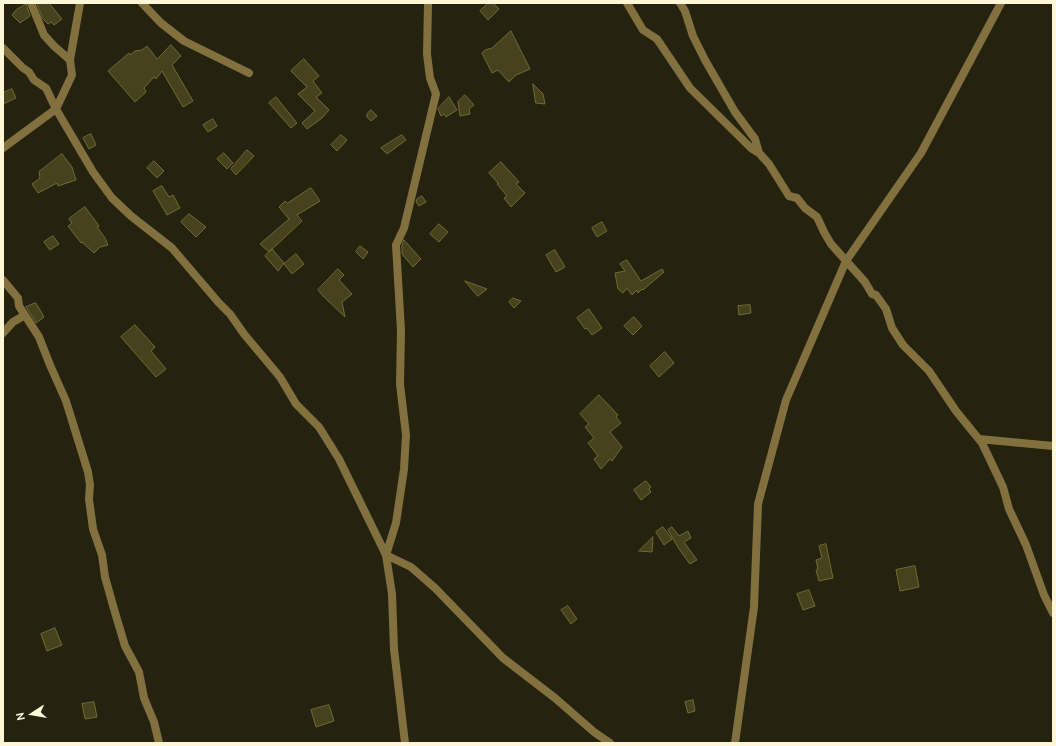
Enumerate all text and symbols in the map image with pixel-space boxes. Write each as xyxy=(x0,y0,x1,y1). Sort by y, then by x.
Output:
north arrow xyxy=(12,694,52,734)
text: N xyxy=(13,711,28,722)

